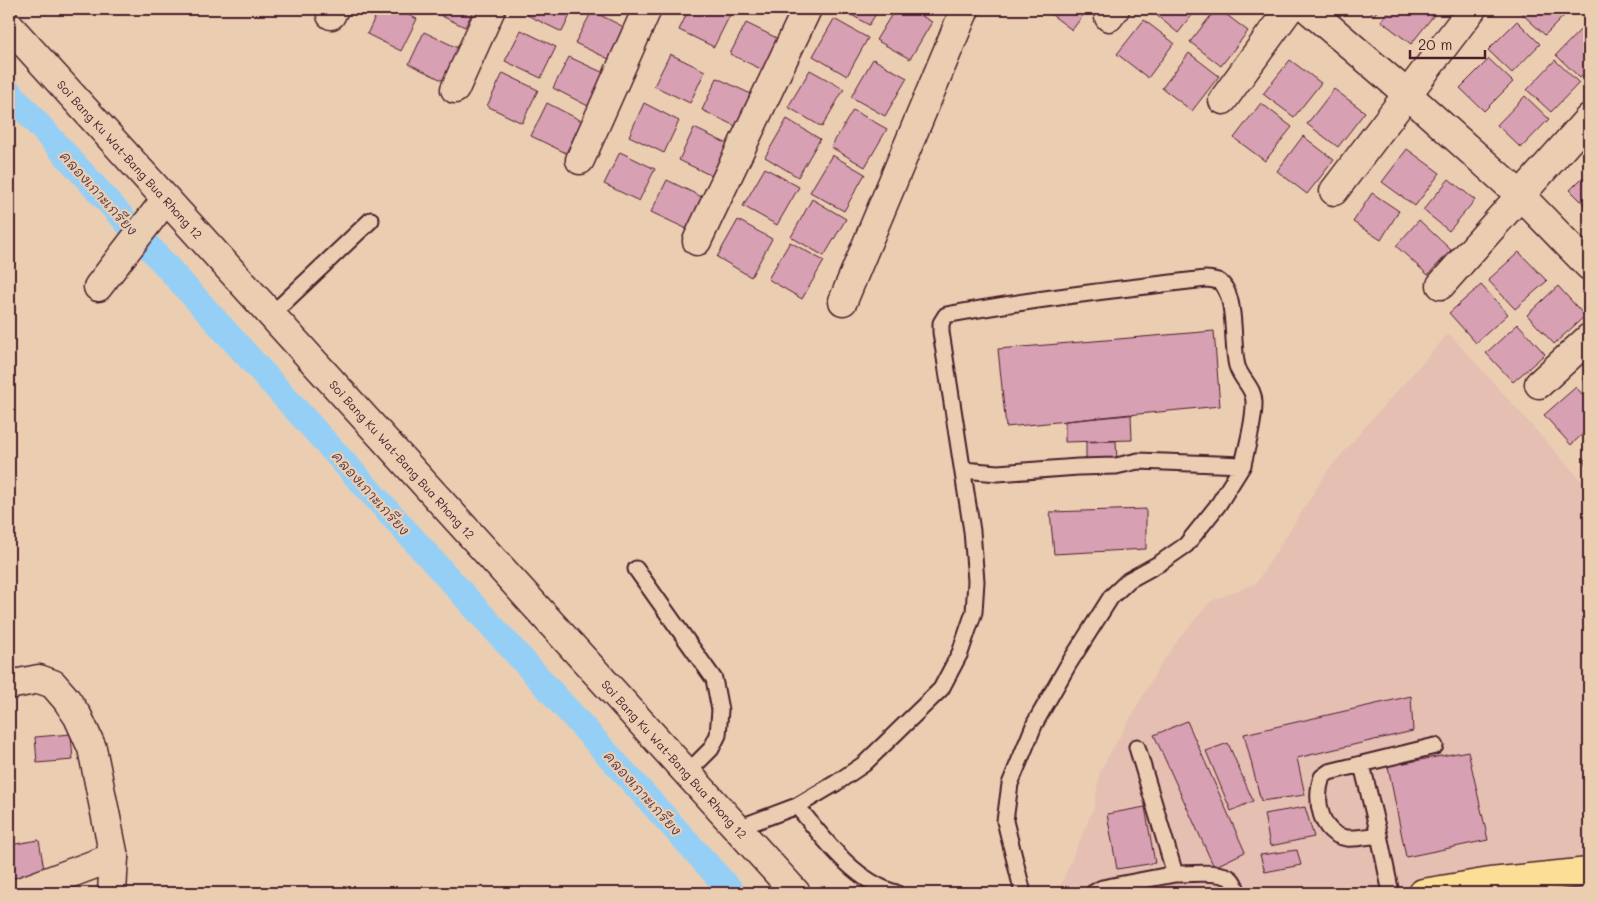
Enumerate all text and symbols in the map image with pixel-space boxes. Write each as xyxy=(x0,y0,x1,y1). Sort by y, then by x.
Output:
scale bar xyxy=(1410,28,1486,60)
text: 20 m xyxy=(1418,34,1452,54)
street label: Soi Bang Ku Wat-Bang Bua Rhong 12 xyxy=(54,77,206,242)
water label: คลองเกาะเกรียง xyxy=(56,147,142,239)
street label: Soi Bang Ku Wat-Bang Bua Rhong 12 xyxy=(326,376,478,542)
water label: คลองเกาะเกรียง xyxy=(328,447,414,539)
street label: Soi Bang Ku Wat-Bang Bua Rhong 12 xyxy=(598,676,751,842)
water label: คลองเกาะเกรียง xyxy=(600,747,686,839)

